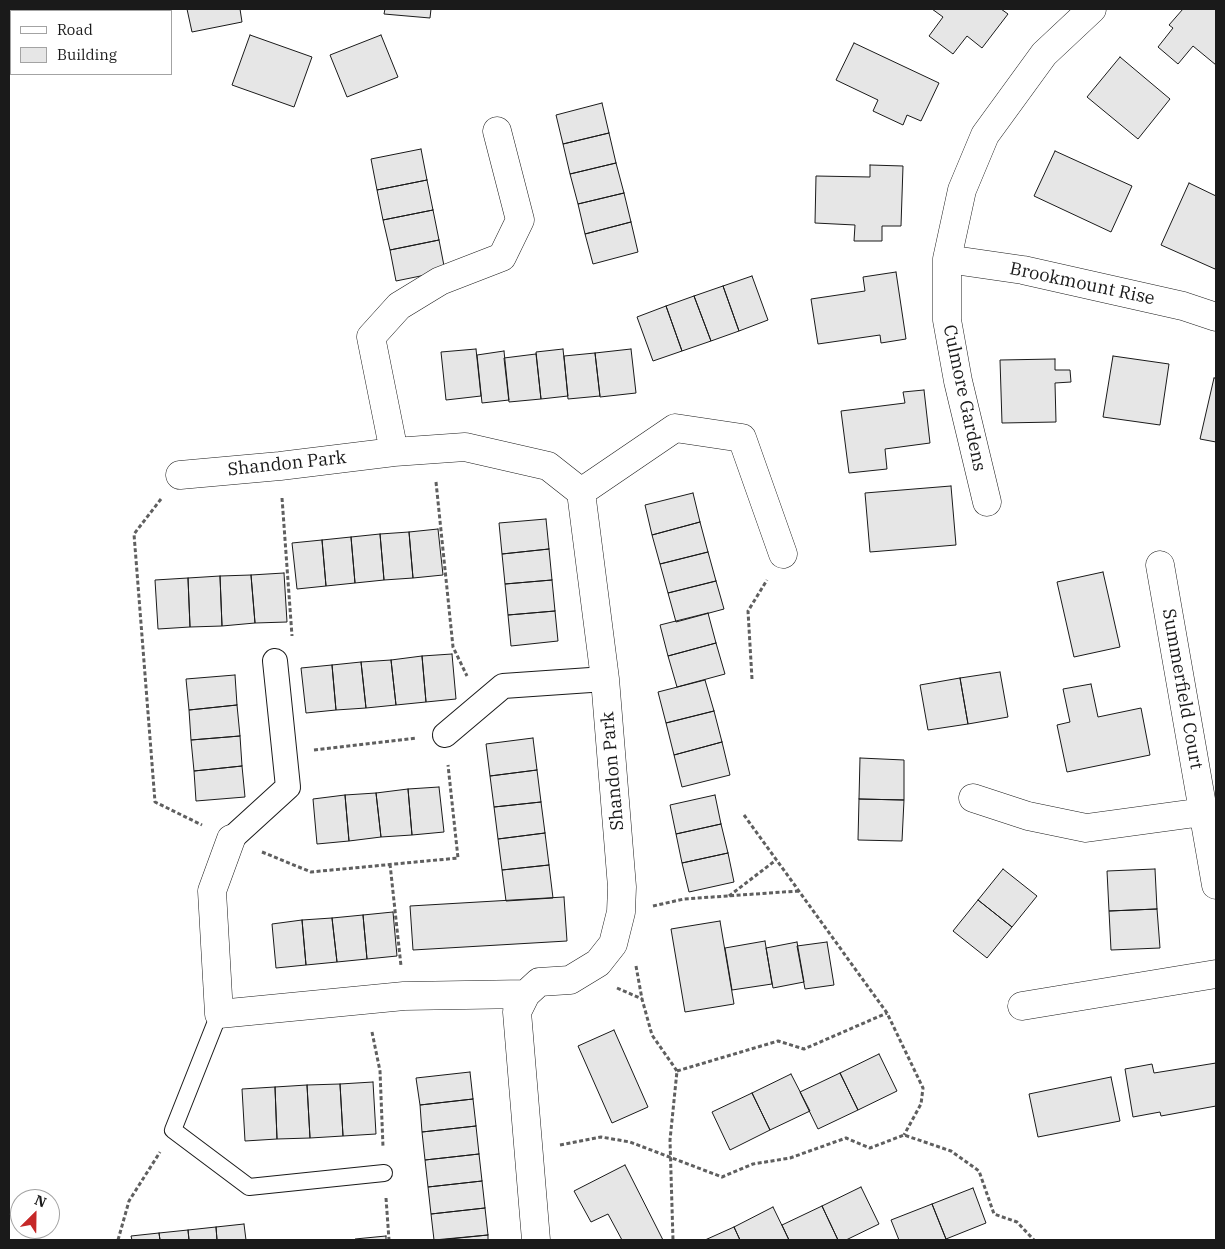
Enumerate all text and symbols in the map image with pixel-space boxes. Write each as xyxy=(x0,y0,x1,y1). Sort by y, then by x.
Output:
legend xyxy=(10,10,172,75)
text: Road xyxy=(57,20,93,39)
text: Building xyxy=(57,45,117,64)
street label: Brookmount Rise xyxy=(1008,258,1156,310)
street label: Culmore Gardens xyxy=(938,323,990,473)
street label: Shandon Park xyxy=(227,447,347,481)
street label: Summerfield Court xyxy=(1157,607,1207,771)
street label: Shandon Park xyxy=(597,711,629,831)
north arrow xyxy=(10,1189,60,1239)
text: N xyxy=(32,1191,49,1212)

